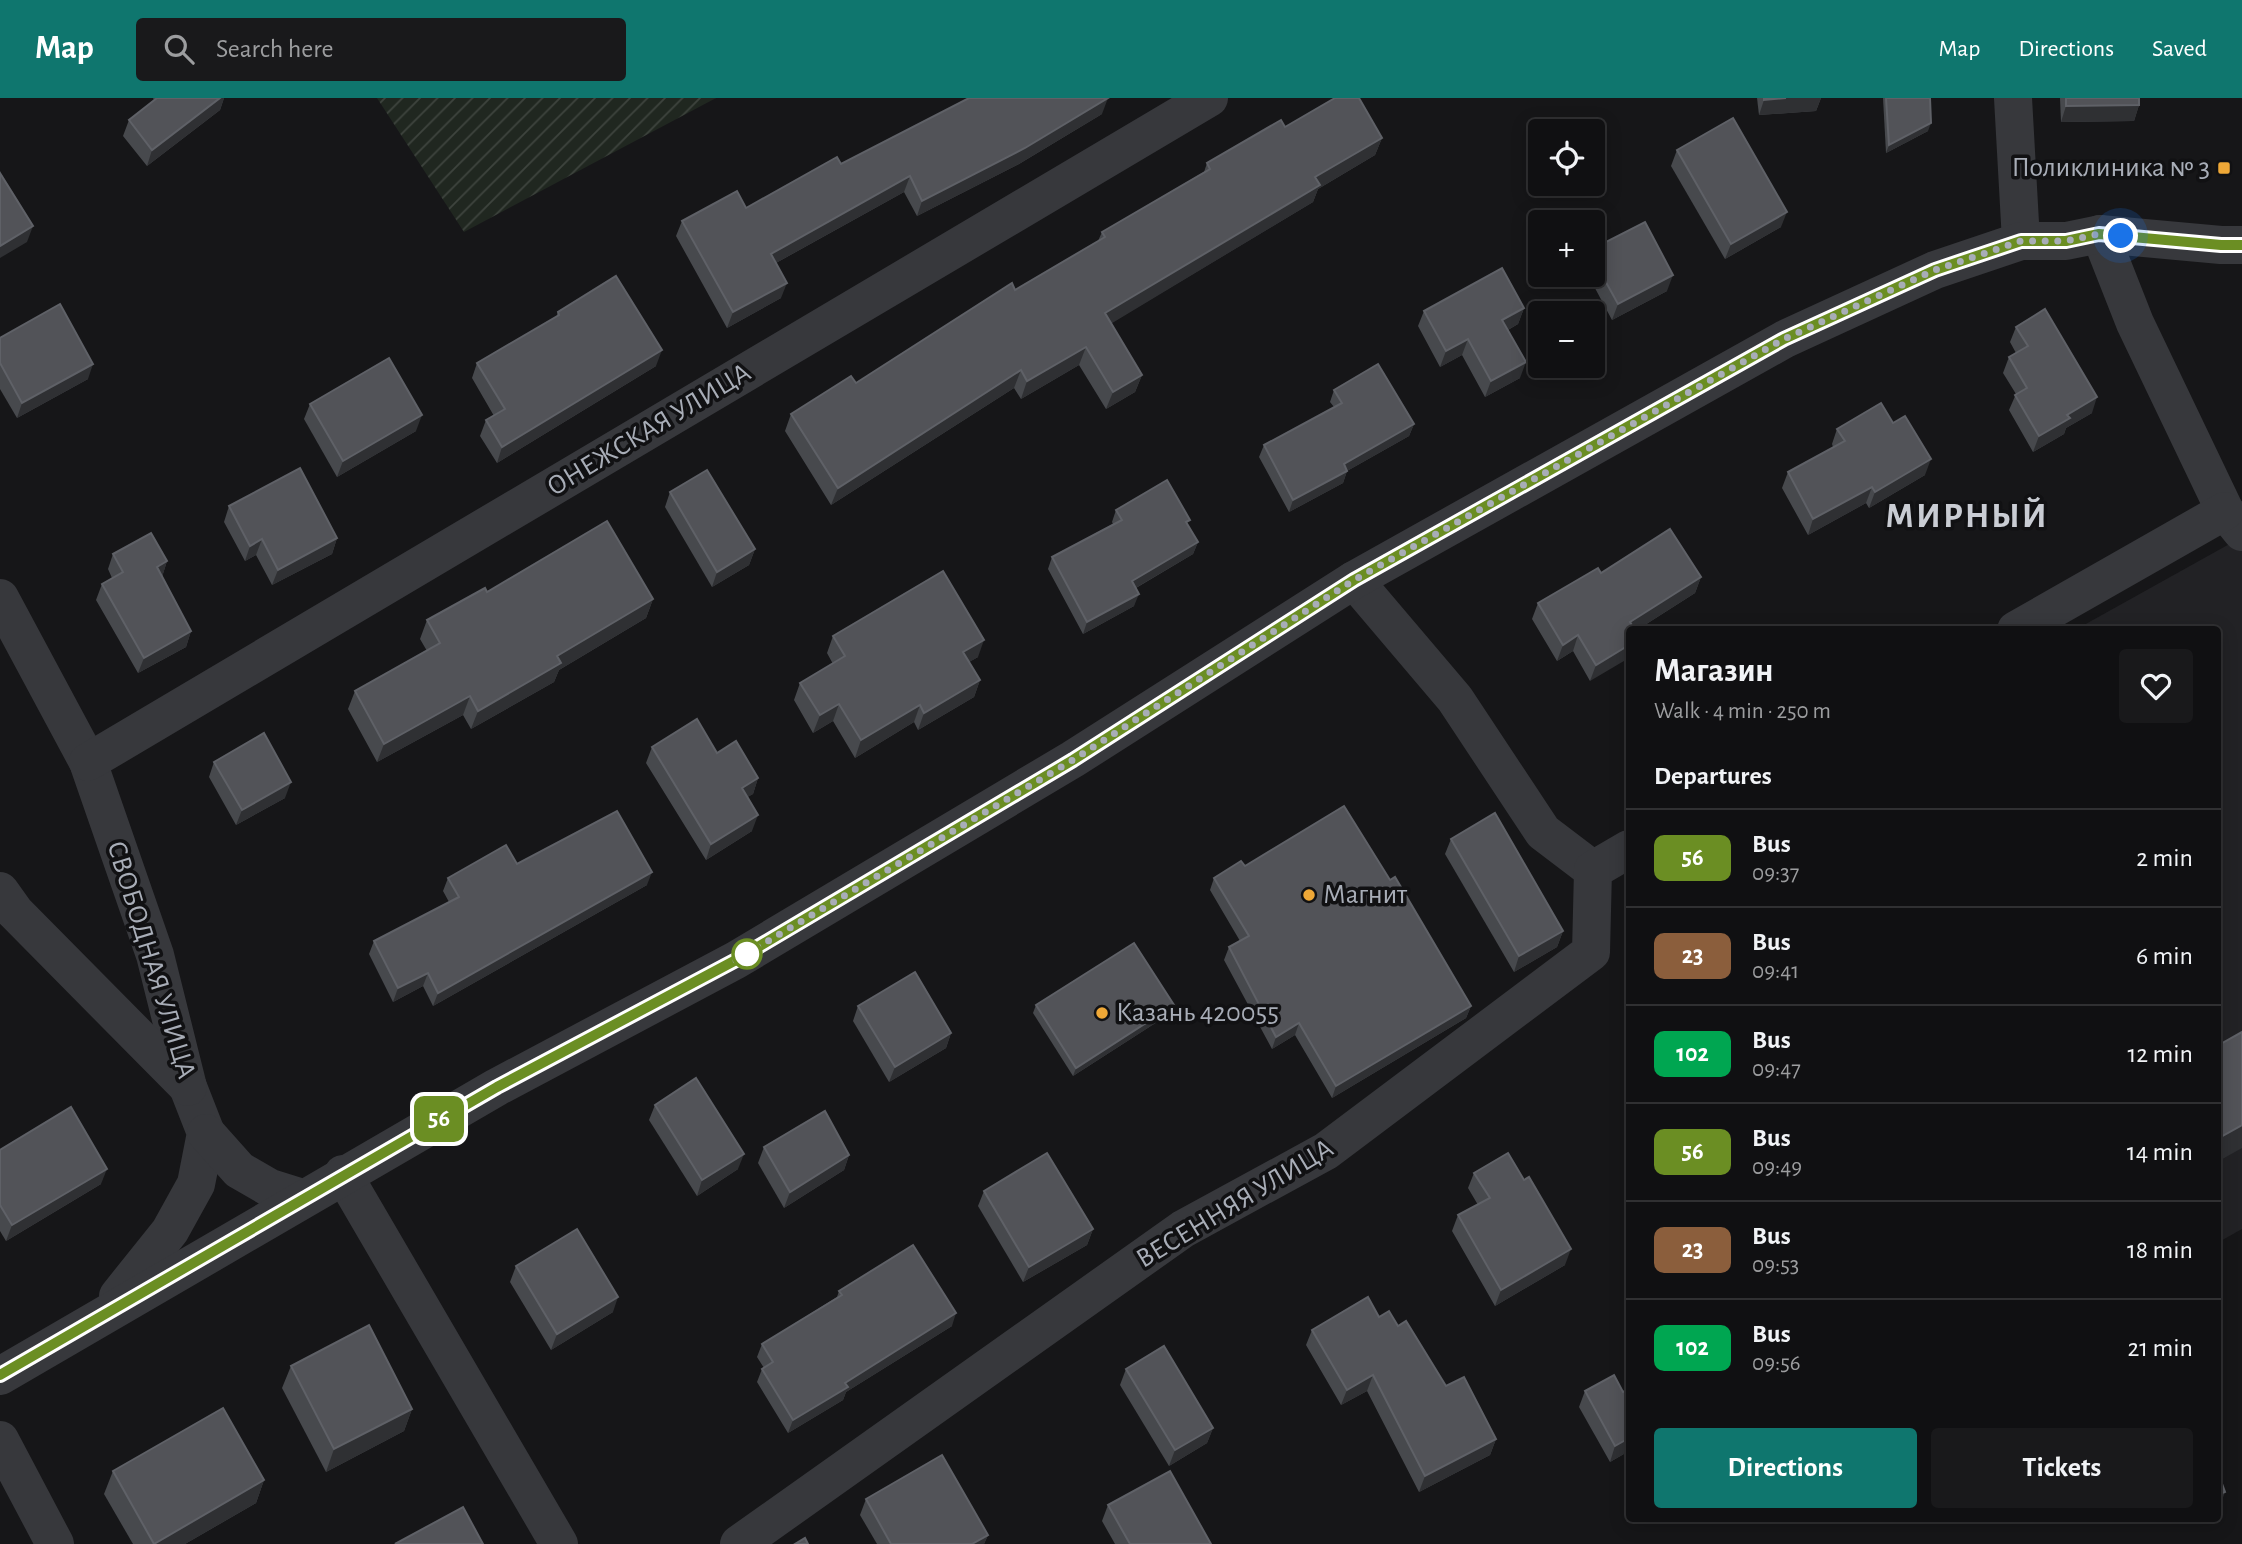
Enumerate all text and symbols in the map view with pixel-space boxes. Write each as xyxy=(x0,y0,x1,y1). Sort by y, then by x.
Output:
search box xyxy=(136,18,626,81)
icon: search xyxy=(160,30,198,68)
text: Map xyxy=(35,32,94,65)
text: Search here xyxy=(216,36,334,62)
text: Map xyxy=(1938,37,1980,61)
text: Directions xyxy=(2018,37,2114,61)
text: Saved xyxy=(2152,37,2207,61)
map controls xyxy=(1528,119,1605,378)
button: locate xyxy=(1528,119,1605,196)
place label: Поликлиника № 3 xyxy=(2012,154,2210,182)
marker: Поликлиника № 3 xyxy=(2216,160,2232,176)
button: + xyxy=(1528,210,1605,287)
your location xyxy=(2103,218,2138,253)
button: − xyxy=(1528,301,1605,378)
street label: ОНЕЖСКАЯ УЛИЦА xyxy=(542,358,756,502)
district label: МИРНЫЙ xyxy=(1885,497,2049,534)
button: heart xyxy=(2119,649,2193,723)
text: Магазин xyxy=(1654,655,1774,688)
text: Walk · 4 min · 250 m xyxy=(1654,700,1831,723)
text: Departures xyxy=(1654,763,1772,789)
text: Bus xyxy=(1752,831,1791,857)
street label: СВОБОДНАЯ УЛИЦА xyxy=(102,838,200,1082)
text: 2 min xyxy=(2136,845,2193,871)
text: 56 xyxy=(1682,846,1703,870)
text: 09:37 xyxy=(1752,862,1799,885)
place label: Магнит xyxy=(1323,881,1408,909)
marker: Магнит xyxy=(1301,887,1317,903)
text: Bus xyxy=(1752,929,1791,955)
unlabelled marker xyxy=(732,939,762,969)
text: 6 min xyxy=(2136,943,2193,969)
text: 23 xyxy=(1682,944,1703,968)
text: 09:41 xyxy=(1752,960,1799,983)
place label: Казань 420055 xyxy=(1116,999,1279,1027)
marker: Казань 420055 xyxy=(1094,1005,1110,1021)
text: Bus xyxy=(1752,1027,1791,1053)
text: 12 min xyxy=(2127,1041,2193,1067)
text: 102 xyxy=(1676,1042,1709,1066)
text: 09:47 xyxy=(1752,1058,1801,1081)
line badge: 56 xyxy=(408,1096,471,1142)
text: 56 xyxy=(428,1107,450,1131)
text: Bus xyxy=(1752,1125,1791,1151)
street label: ВЕСЕННЯЯ УЛИЦА xyxy=(1132,1134,1338,1274)
text: 14 min xyxy=(2127,1139,2193,1165)
text: 56 xyxy=(1682,1140,1703,1164)
text: 09:49 xyxy=(1752,1156,1802,1179)
text: Bus xyxy=(1752,1223,1791,1249)
text: 18 min xyxy=(2127,1237,2193,1263)
text: 23 xyxy=(1682,1238,1703,1262)
text: 09:53 xyxy=(1752,1254,1799,1277)
text: Bus xyxy=(1752,1321,1791,1347)
text: 21 min xyxy=(2127,1335,2193,1361)
text: 102 xyxy=(1676,1336,1709,1360)
text: 09:56 xyxy=(1752,1352,1801,1375)
button: Directions xyxy=(1654,1428,1917,1508)
button: Tickets xyxy=(1931,1428,2193,1508)

